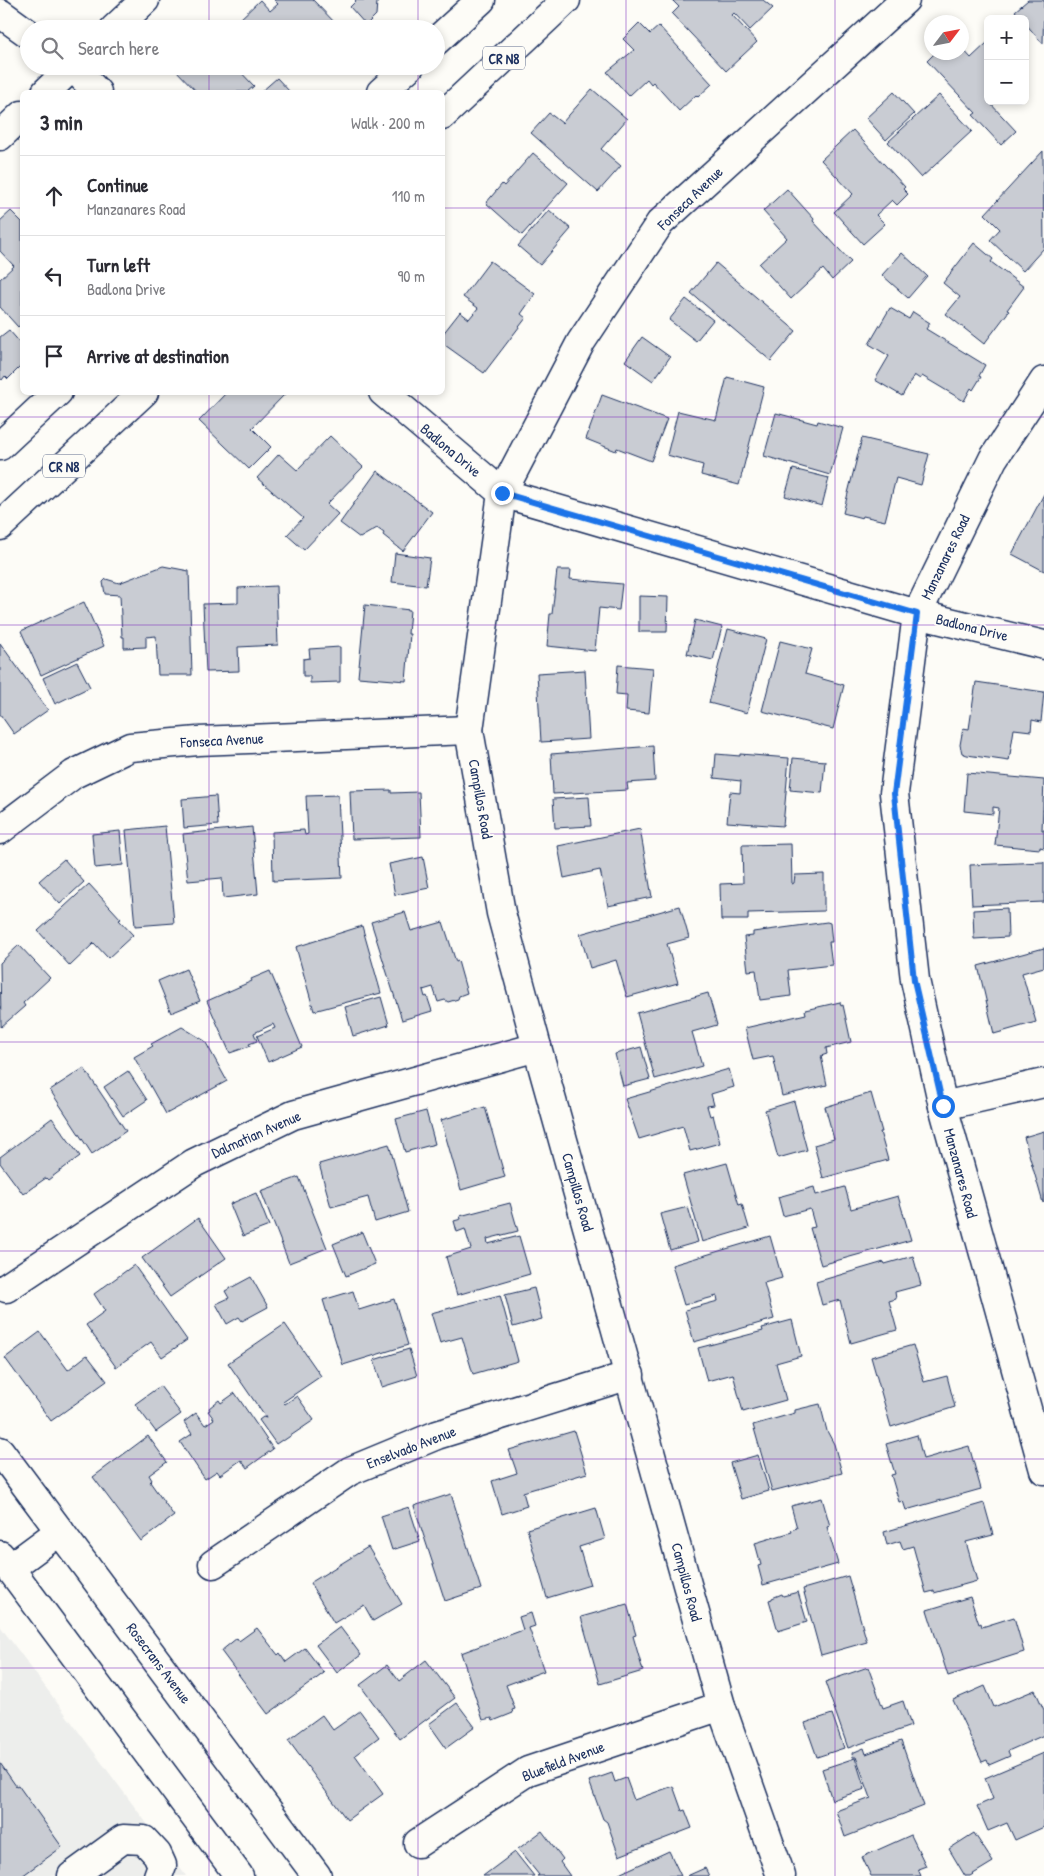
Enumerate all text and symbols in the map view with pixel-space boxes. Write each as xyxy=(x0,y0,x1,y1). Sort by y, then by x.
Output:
north arrow xyxy=(924,15,969,60)
map controls xyxy=(984,15,1029,105)
button: + xyxy=(984,15,1029,60)
search box xyxy=(20,20,445,75)
icon: search xyxy=(38,34,66,62)
text: Search here xyxy=(78,35,159,61)
road number: CR N8 xyxy=(483,46,525,70)
button: − xyxy=(984,60,1029,105)
text: 3 min xyxy=(40,108,83,137)
text: Walk · 200 m xyxy=(351,112,425,134)
street label: Fonseca Avenue xyxy=(652,161,727,235)
text: Continue xyxy=(87,172,148,198)
icon: ahead xyxy=(40,182,68,210)
text: 110 m xyxy=(392,185,425,207)
text: Manzanares Road xyxy=(87,198,185,220)
text: Turn left xyxy=(87,252,150,278)
icon: left xyxy=(40,262,68,290)
text: 90 m xyxy=(397,265,425,287)
text: Badlona Drive xyxy=(87,278,166,300)
icon: arrive xyxy=(40,342,68,370)
text: Arrive at destination xyxy=(87,343,229,369)
street label: Badlona Drive xyxy=(416,418,486,482)
road number: CR N8 xyxy=(43,454,85,478)
route end xyxy=(491,482,514,505)
street label: Manzanares Road xyxy=(915,511,975,603)
street label: Badlona Drive xyxy=(934,608,1010,646)
street label: Fonseca Avenue xyxy=(179,727,264,753)
street label: Campillos Road xyxy=(464,758,498,841)
route start xyxy=(932,1095,955,1118)
street label: Dalmatian Avenue xyxy=(208,1105,304,1163)
street label: Manzanares Road xyxy=(939,1126,983,1220)
street label: Campillos Road xyxy=(557,1150,599,1234)
street label: Enselvado Avenue xyxy=(363,1420,459,1474)
street label: Campillos Road xyxy=(666,1540,708,1624)
street label: Rosecrans Avenue xyxy=(122,1618,196,1708)
street label: Bluefield Avenue xyxy=(519,1736,607,1786)

